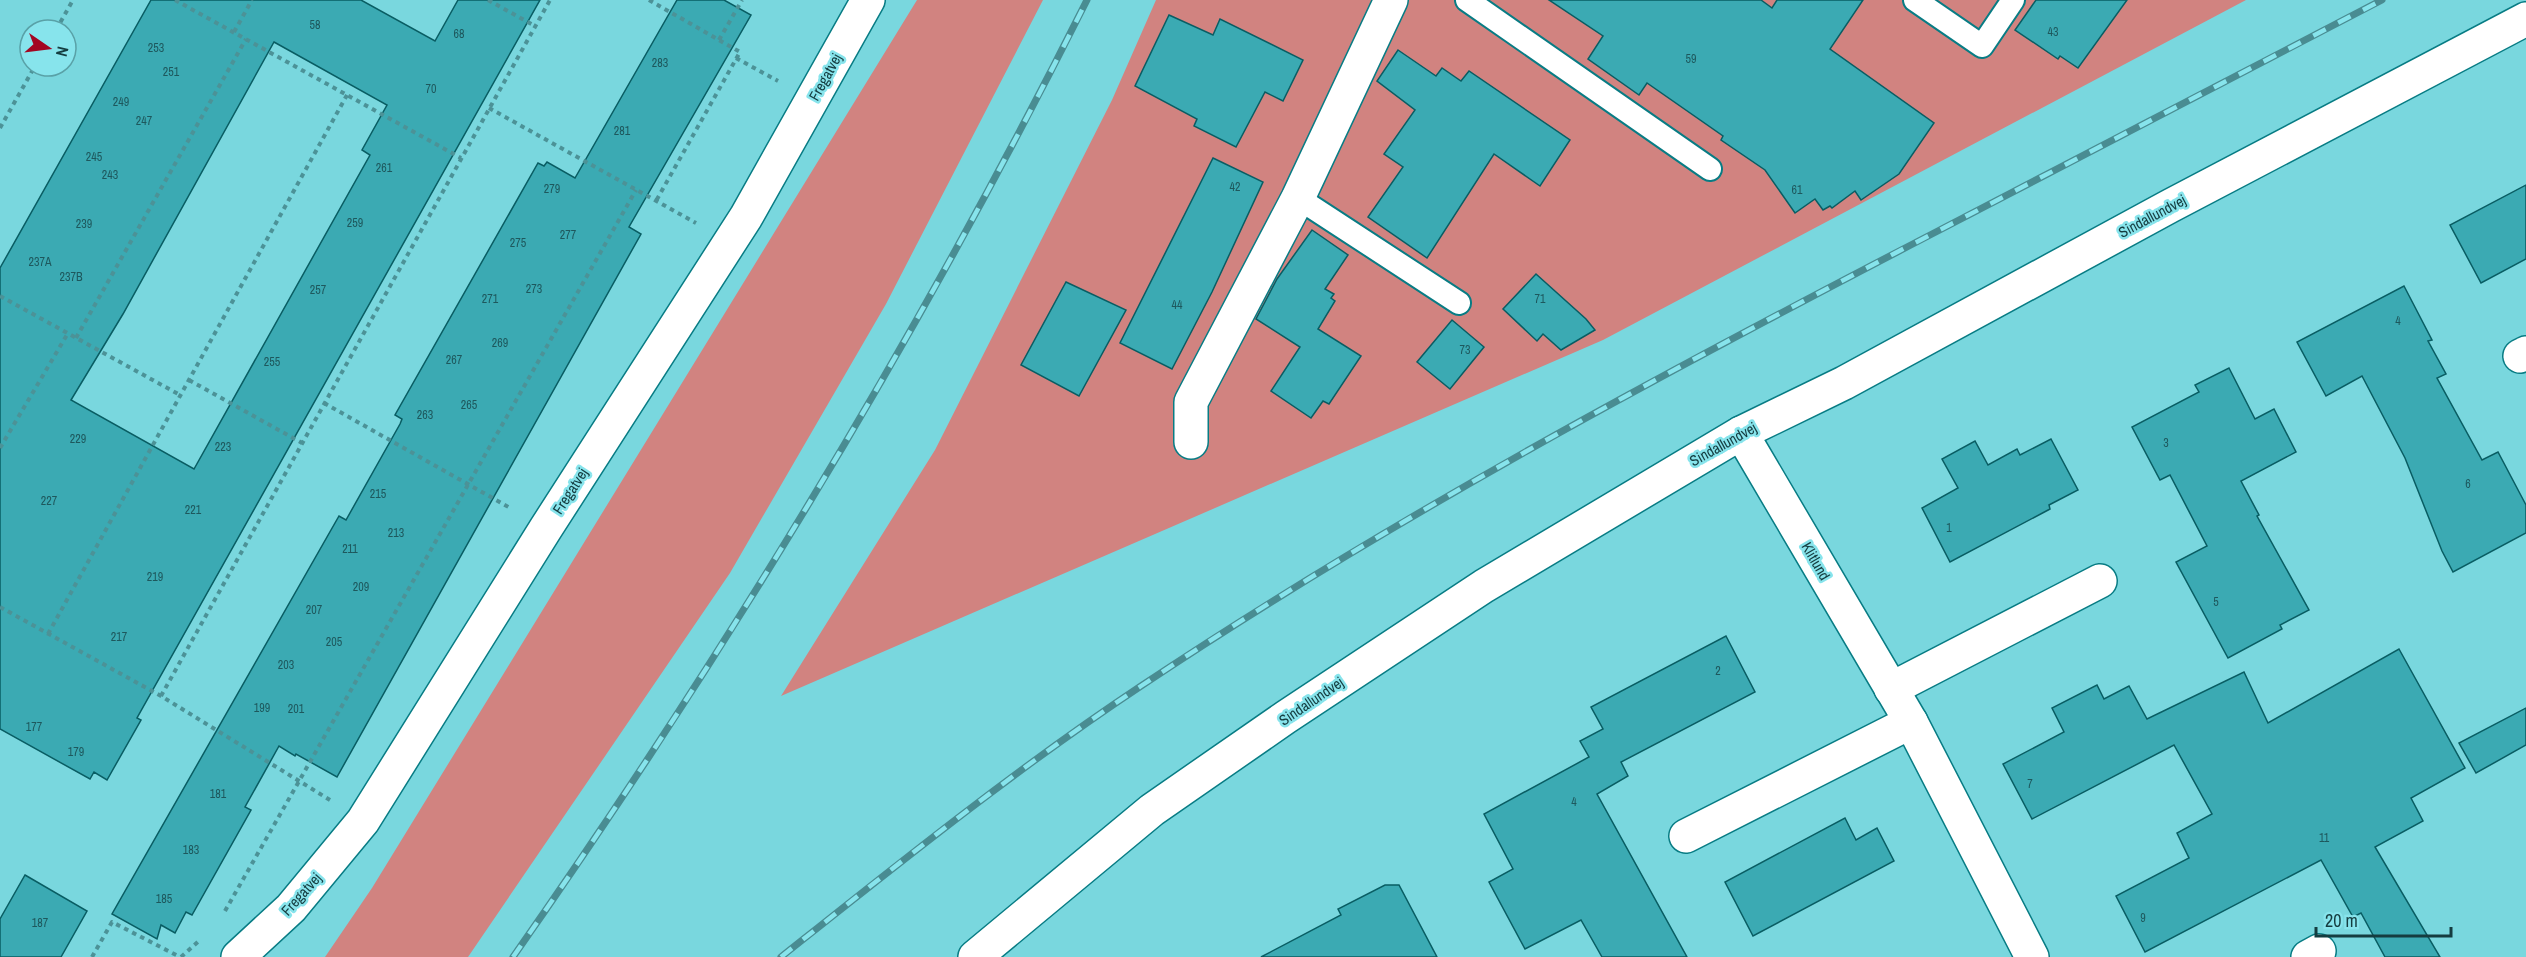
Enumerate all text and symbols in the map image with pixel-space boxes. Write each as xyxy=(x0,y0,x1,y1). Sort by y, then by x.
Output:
house number: 58 xyxy=(310,17,320,33)
north arrow xyxy=(18,18,78,78)
house number: 43 xyxy=(2048,24,2058,40)
house number: 68 xyxy=(454,26,464,42)
house number: 253 xyxy=(148,40,164,56)
text: N xyxy=(51,44,74,59)
street label: Fregatvej xyxy=(803,49,847,105)
house number: 59 xyxy=(1686,51,1696,67)
house number: 283 xyxy=(652,55,668,71)
house number: 251 xyxy=(163,64,180,80)
house number: 70 xyxy=(426,81,436,97)
house number: 249 xyxy=(113,94,129,110)
house number: 247 xyxy=(136,113,153,129)
house number: 281 xyxy=(614,123,631,139)
house number: 245 xyxy=(86,149,103,165)
house number: 261 xyxy=(376,160,393,176)
house number: 243 xyxy=(102,167,118,183)
house number: 42 xyxy=(1230,179,1240,195)
house number: 279 xyxy=(544,181,560,197)
house number: 61 xyxy=(1792,182,1803,198)
street label: Sindallundvej xyxy=(2114,189,2190,243)
house number: 259 xyxy=(347,215,363,231)
house number: 239 xyxy=(76,216,92,232)
house number: 277 xyxy=(560,227,577,243)
house number: 275 xyxy=(510,235,527,251)
house number: 237A xyxy=(29,254,52,270)
house number: 237B xyxy=(60,269,83,285)
house number: 273 xyxy=(526,281,542,297)
house number: 257 xyxy=(310,282,327,298)
house number: 271 xyxy=(482,291,499,307)
house number: 71 xyxy=(1535,291,1546,307)
house number: 44 xyxy=(1172,297,1183,313)
house number: 4 xyxy=(2395,313,2401,329)
house number: 269 xyxy=(492,335,508,351)
house number: 73 xyxy=(1460,342,1470,358)
house number: 267 xyxy=(446,352,463,368)
house number: 255 xyxy=(264,354,281,370)
house number: 265 xyxy=(461,397,478,413)
house number: 263 xyxy=(417,407,433,423)
street label: Sindallundvej xyxy=(1686,417,1760,471)
house number: 229 xyxy=(70,431,86,447)
house number: 3 xyxy=(2163,435,2169,451)
house number: 223 xyxy=(215,439,231,455)
street label: Fregatvej xyxy=(547,464,593,518)
house number: 6 xyxy=(2465,476,2471,492)
house number: 215 xyxy=(370,486,387,502)
house number: 227 xyxy=(41,493,58,509)
house number: 221 xyxy=(185,502,202,518)
house number: 1 xyxy=(1946,520,1952,536)
house number: 213 xyxy=(388,525,404,541)
street label: Klitlund xyxy=(1797,538,1835,584)
house number: 211 xyxy=(342,541,358,557)
house number: 219 xyxy=(147,569,163,585)
house number: 209 xyxy=(353,579,369,595)
house number: 5 xyxy=(2213,594,2219,610)
house number: 207 xyxy=(306,602,323,618)
house number: 217 xyxy=(111,629,128,645)
house number: 205 xyxy=(326,634,343,650)
house number: 203 xyxy=(278,657,294,673)
house number: 2 xyxy=(1715,663,1721,679)
street label: Sindallundvej xyxy=(1275,672,1347,730)
house number: 199 xyxy=(254,700,270,716)
house number: 201 xyxy=(288,701,305,717)
house number: 177 xyxy=(26,719,43,735)
house number: 179 xyxy=(68,744,84,760)
house number: 7 xyxy=(2027,776,2033,792)
house number: 181 xyxy=(210,786,227,802)
house number: 4 xyxy=(1571,794,1577,810)
house number: 11 xyxy=(2319,830,2330,846)
house number: 183 xyxy=(183,842,199,858)
street label: Fregatvej xyxy=(276,868,326,920)
house number: 185 xyxy=(156,891,173,907)
scale bar xyxy=(2316,900,2451,938)
text: 20 m xyxy=(2325,908,2358,933)
house number: 9 xyxy=(2140,910,2146,926)
house number: 187 xyxy=(32,915,49,931)

